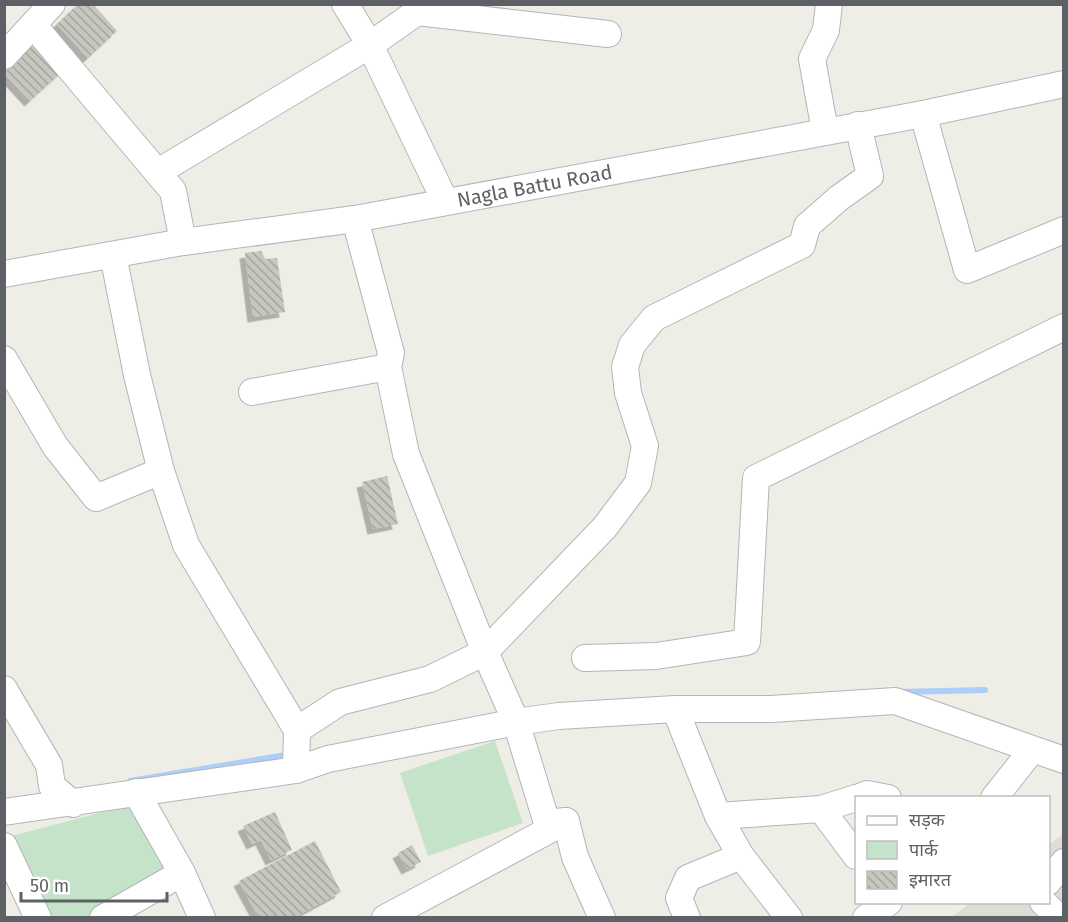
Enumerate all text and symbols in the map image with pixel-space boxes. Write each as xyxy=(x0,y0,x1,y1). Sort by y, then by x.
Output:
street label: Nagla Battu Road xyxy=(455,160,614,212)
legend xyxy=(855,796,1050,904)
text: सड़क xyxy=(909,809,946,831)
text: पार्क xyxy=(909,839,939,861)
scale bar xyxy=(21,865,166,903)
text: इमारत xyxy=(909,869,952,891)
text: 50 m xyxy=(30,875,69,897)

